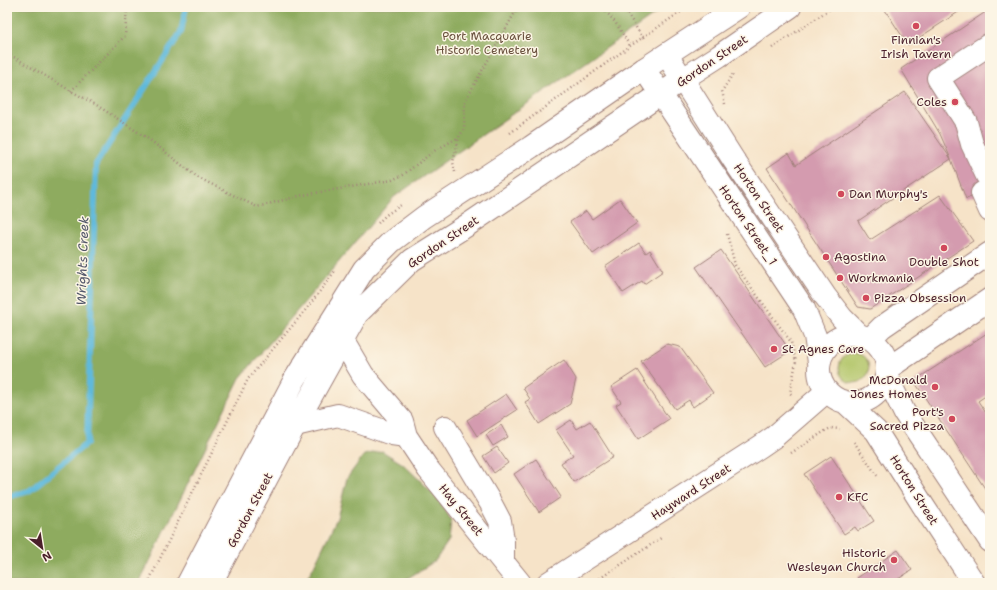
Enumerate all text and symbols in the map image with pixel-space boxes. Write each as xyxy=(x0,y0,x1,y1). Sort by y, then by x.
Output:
marker: Finnian's Irish Tavern xyxy=(911,21,921,31)
park label: Port Macquarie Historic Cemetery xyxy=(436,28,538,58)
street label: Gordon Street xyxy=(673,31,751,91)
place label: Finnian's Irish Tavern xyxy=(881,32,951,62)
place label: Coles xyxy=(917,94,947,110)
marker: Coles xyxy=(950,97,960,107)
street label: Horton Street xyxy=(730,160,788,236)
street label: Horton Street_1 xyxy=(715,182,781,268)
place label: Dan Murphy's xyxy=(849,186,928,202)
marker: Dan Murphy's xyxy=(836,189,846,199)
street label: Gordon Street xyxy=(404,212,482,272)
water label: Wrights Creek xyxy=(72,216,93,306)
marker: Double Shot xyxy=(939,243,949,253)
place label: Agostina xyxy=(834,249,886,265)
marker: Agostina xyxy=(821,252,831,262)
place label: Double Shot xyxy=(909,254,979,270)
place label: Workmania xyxy=(848,270,914,286)
marker: Workmania xyxy=(835,273,845,283)
place label: Pizza Obsession xyxy=(874,290,966,306)
marker: Pizza Obsession xyxy=(861,293,871,303)
place label: St Agnes Care xyxy=(782,341,864,357)
marker: St Agnes Care xyxy=(769,344,779,354)
place label: McDonald Jones Homes xyxy=(850,372,927,402)
marker: McDonald Jones Homes xyxy=(930,382,940,392)
place label: Port's Sacred Pizza xyxy=(870,404,945,434)
marker: Port's Sacred Pizza xyxy=(947,414,957,424)
street label: Horton Street xyxy=(886,452,942,528)
street label: Hayward Street xyxy=(648,460,734,524)
street label: Gordon Street xyxy=(223,470,277,550)
street label: Hay Street xyxy=(435,481,487,539)
place label: KFC xyxy=(847,489,868,505)
marker: KFC xyxy=(834,492,844,502)
north arrow xyxy=(22,528,62,568)
place label: Historic Wesleyan Church xyxy=(787,545,886,575)
text: N xyxy=(39,548,54,565)
marker: Historic Wesleyan Church xyxy=(889,555,899,565)

